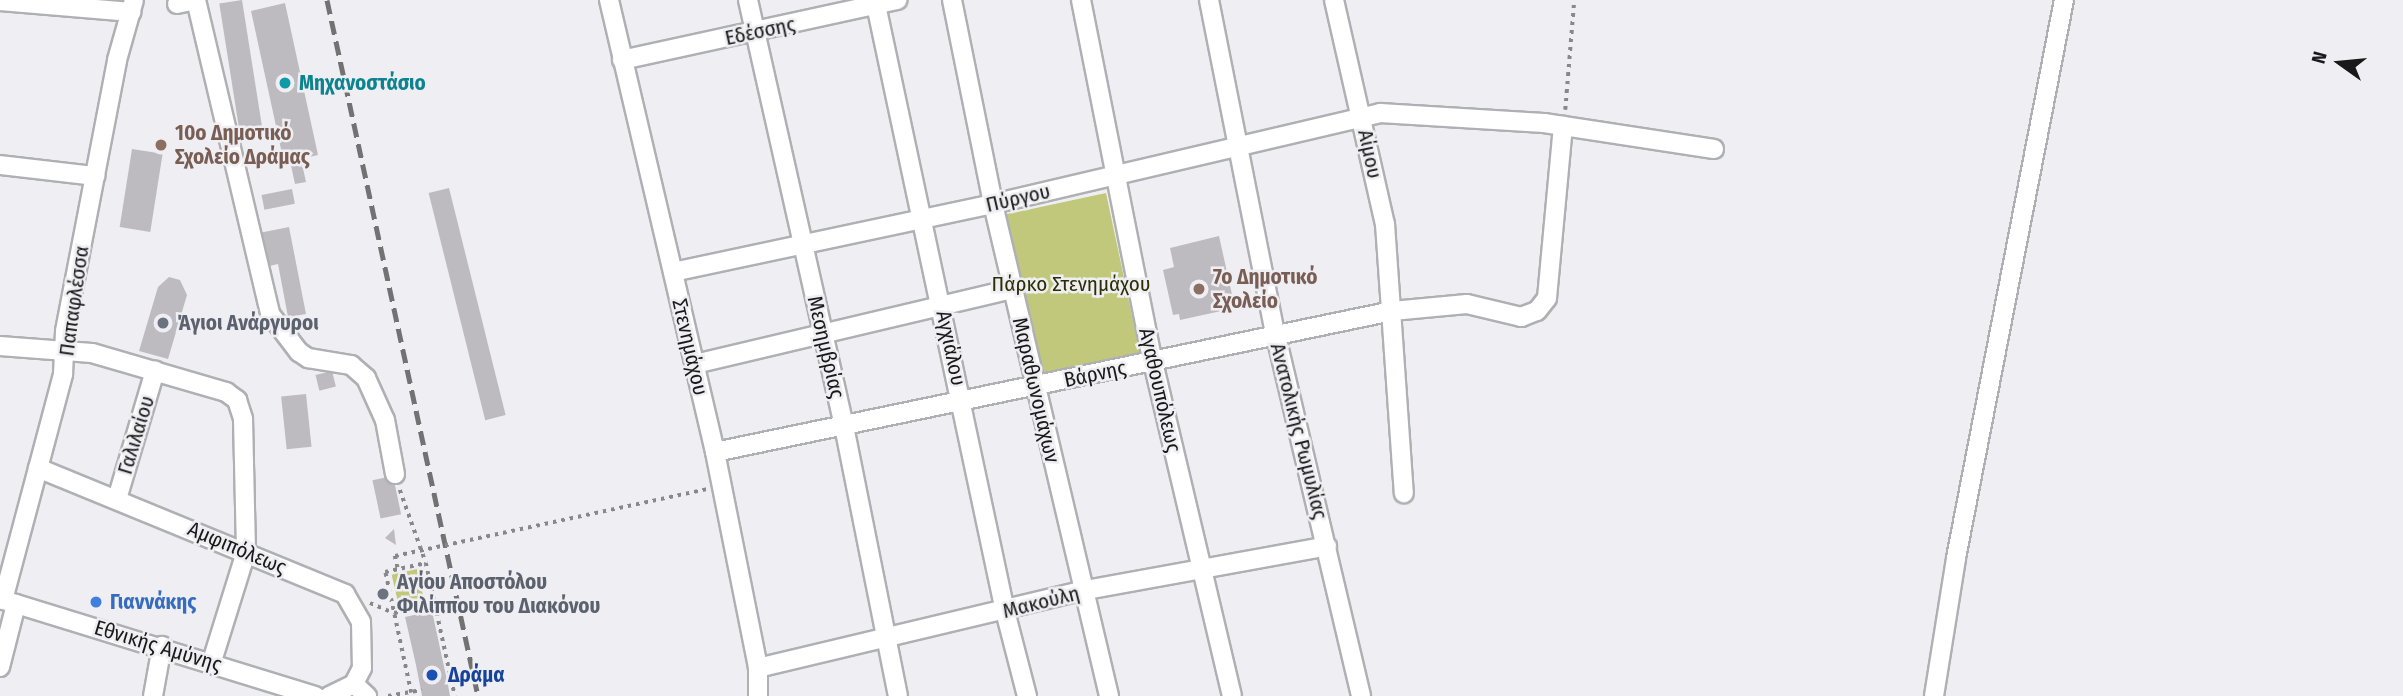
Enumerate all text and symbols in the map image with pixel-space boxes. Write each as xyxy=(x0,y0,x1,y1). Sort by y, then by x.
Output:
street label: Εδέσσης xyxy=(723,11,797,51)
north arrow xyxy=(2305,28,2375,98)
text: N xyxy=(2307,49,2332,66)
place label: Μηχανοστάσιο xyxy=(299,70,426,96)
marker: Μηχανοστάσιο xyxy=(277,75,293,91)
place label: 10ο Δημοτικό Σχολείο Δράμας xyxy=(175,120,310,170)
street label: Αίμου xyxy=(1353,127,1387,181)
marker: 10ο Δημοτικό Σχολείο Δράμας xyxy=(153,137,169,153)
street label: Πύργου xyxy=(983,178,1053,218)
street label: Παπαφλέσσα xyxy=(54,244,94,358)
place label: 7ο Δημοτικό Σχολείο xyxy=(1213,264,1317,314)
park label: Πάρκο Στενημάχου xyxy=(992,271,1150,297)
marker: 7ο Δημοτικό Σχολείο xyxy=(1191,281,1207,297)
street label: Μεσημβρίας xyxy=(802,293,850,401)
street label: Στενημάχου xyxy=(667,296,713,398)
street label: Αγχιάλου xyxy=(931,308,971,388)
place label: Άγιοι Ανάργυροι xyxy=(177,310,319,336)
marker: Άγιοι Ανάργυροι xyxy=(155,315,171,331)
street label: Μαραθωνομάχων xyxy=(1007,315,1065,465)
street label: Αγαθουπόλεως xyxy=(1133,325,1187,455)
street label: Ανατολικής Ρωμυλίας xyxy=(1265,340,1333,522)
street label: Βάρνης xyxy=(1062,355,1128,393)
street label: Γαλιλαίου xyxy=(112,393,160,477)
street label: Αμφιπόλεως xyxy=(184,516,290,580)
place label: Αγίου Αποστόλου Φιλίππου του Διακόνου xyxy=(397,569,600,619)
street label: Μακούλη xyxy=(1000,580,1082,624)
marker: Αγίου Αποστόλου Φιλίππου του Διακόνου xyxy=(375,586,391,602)
place label: Γιαννάκης xyxy=(110,589,196,615)
marker: Γιαννάκης xyxy=(88,594,104,610)
street label: Εθνικής Αμύνης xyxy=(91,615,225,677)
place label: Δράμα xyxy=(448,662,505,688)
marker: Δράμα xyxy=(422,665,442,685)

